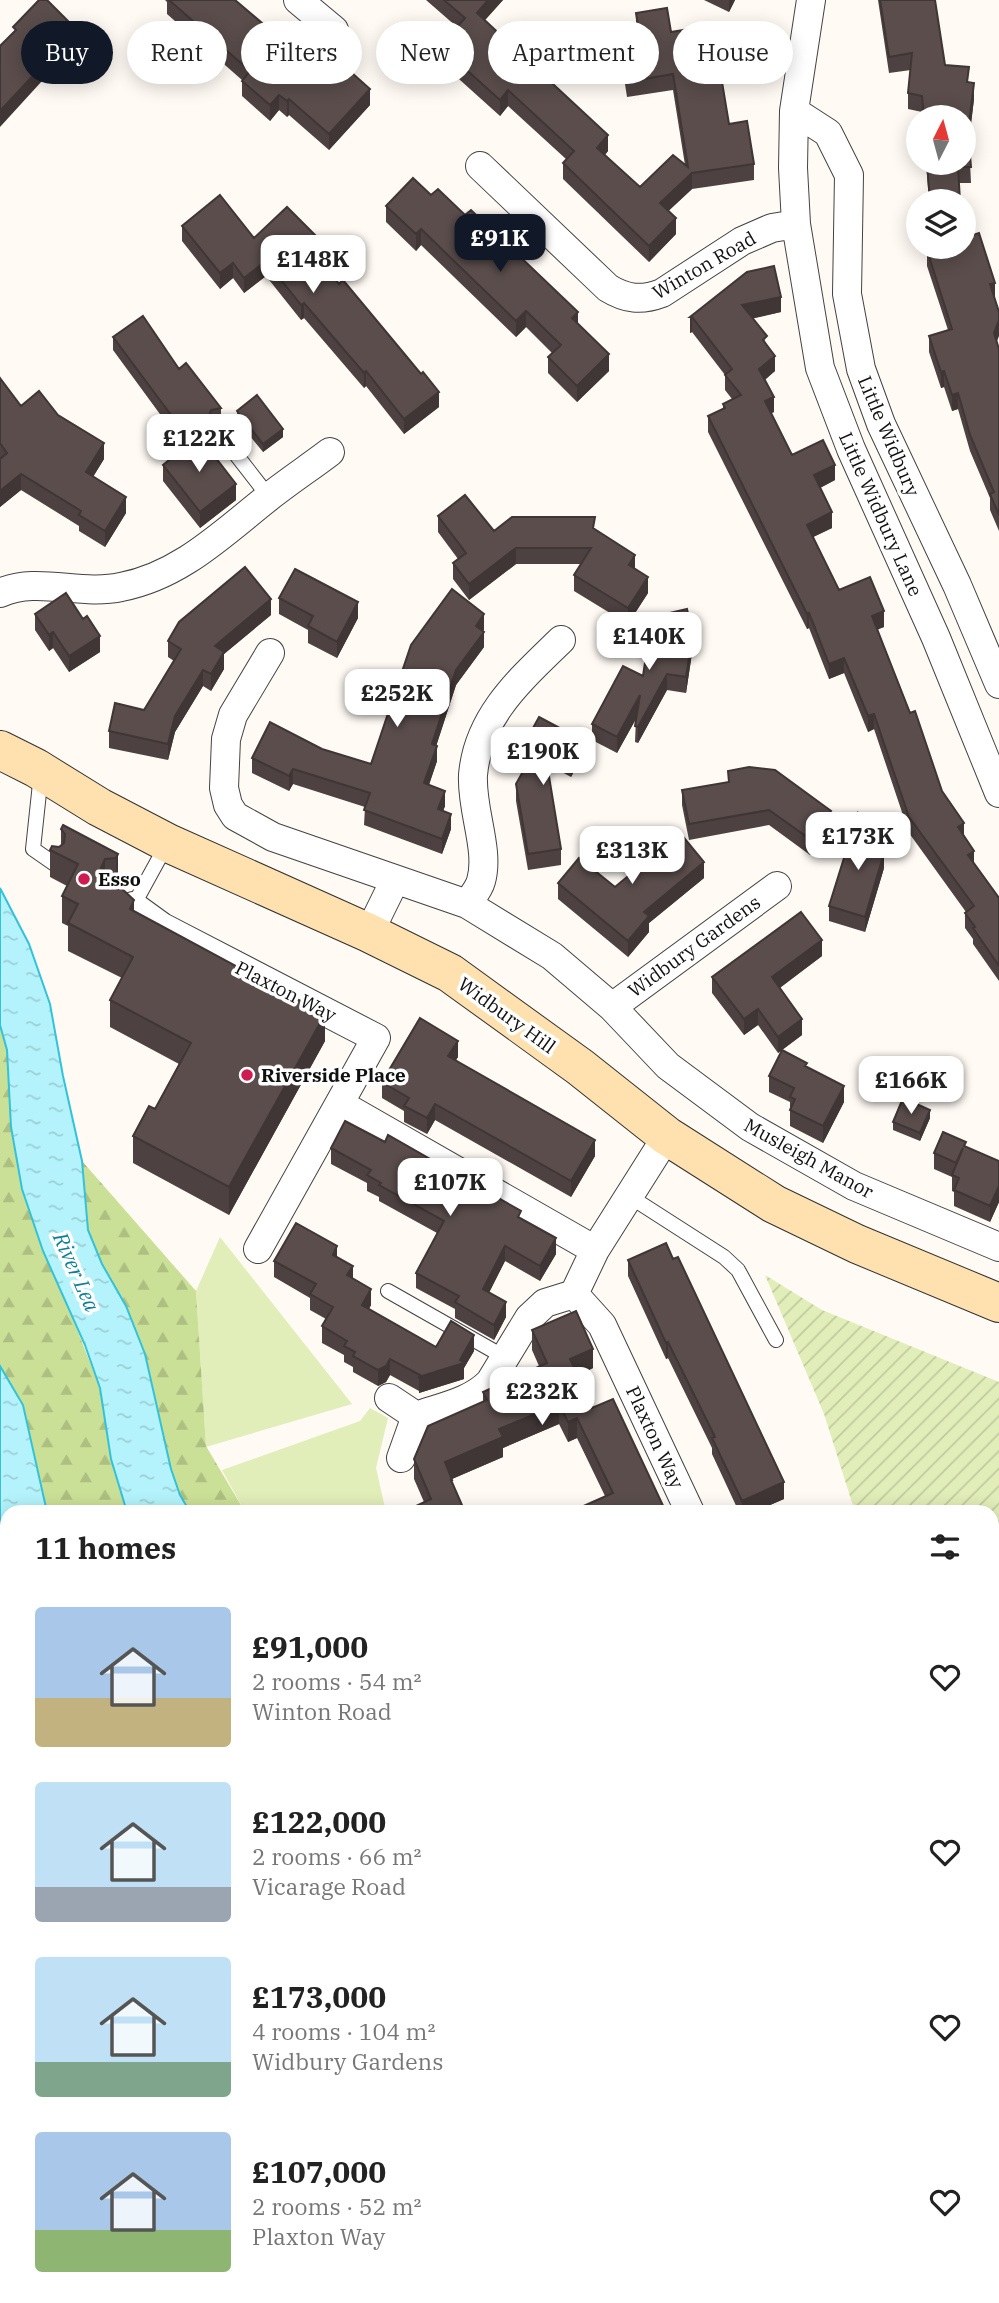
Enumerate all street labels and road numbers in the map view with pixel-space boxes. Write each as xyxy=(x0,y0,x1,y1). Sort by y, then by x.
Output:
street label: Winton Road xyxy=(648,226,760,304)
street label: Little Widbury xyxy=(853,372,926,501)
street label: Little Widbury Lane xyxy=(834,428,928,600)
street label: Widbury Gardens xyxy=(623,890,765,1002)
street label: Plaxton Way xyxy=(231,955,341,1027)
street label: Widbury Hill xyxy=(454,972,561,1059)
street label: Musleigh Manor xyxy=(740,1113,878,1204)
street label: Plaxton Way xyxy=(621,1382,690,1493)

